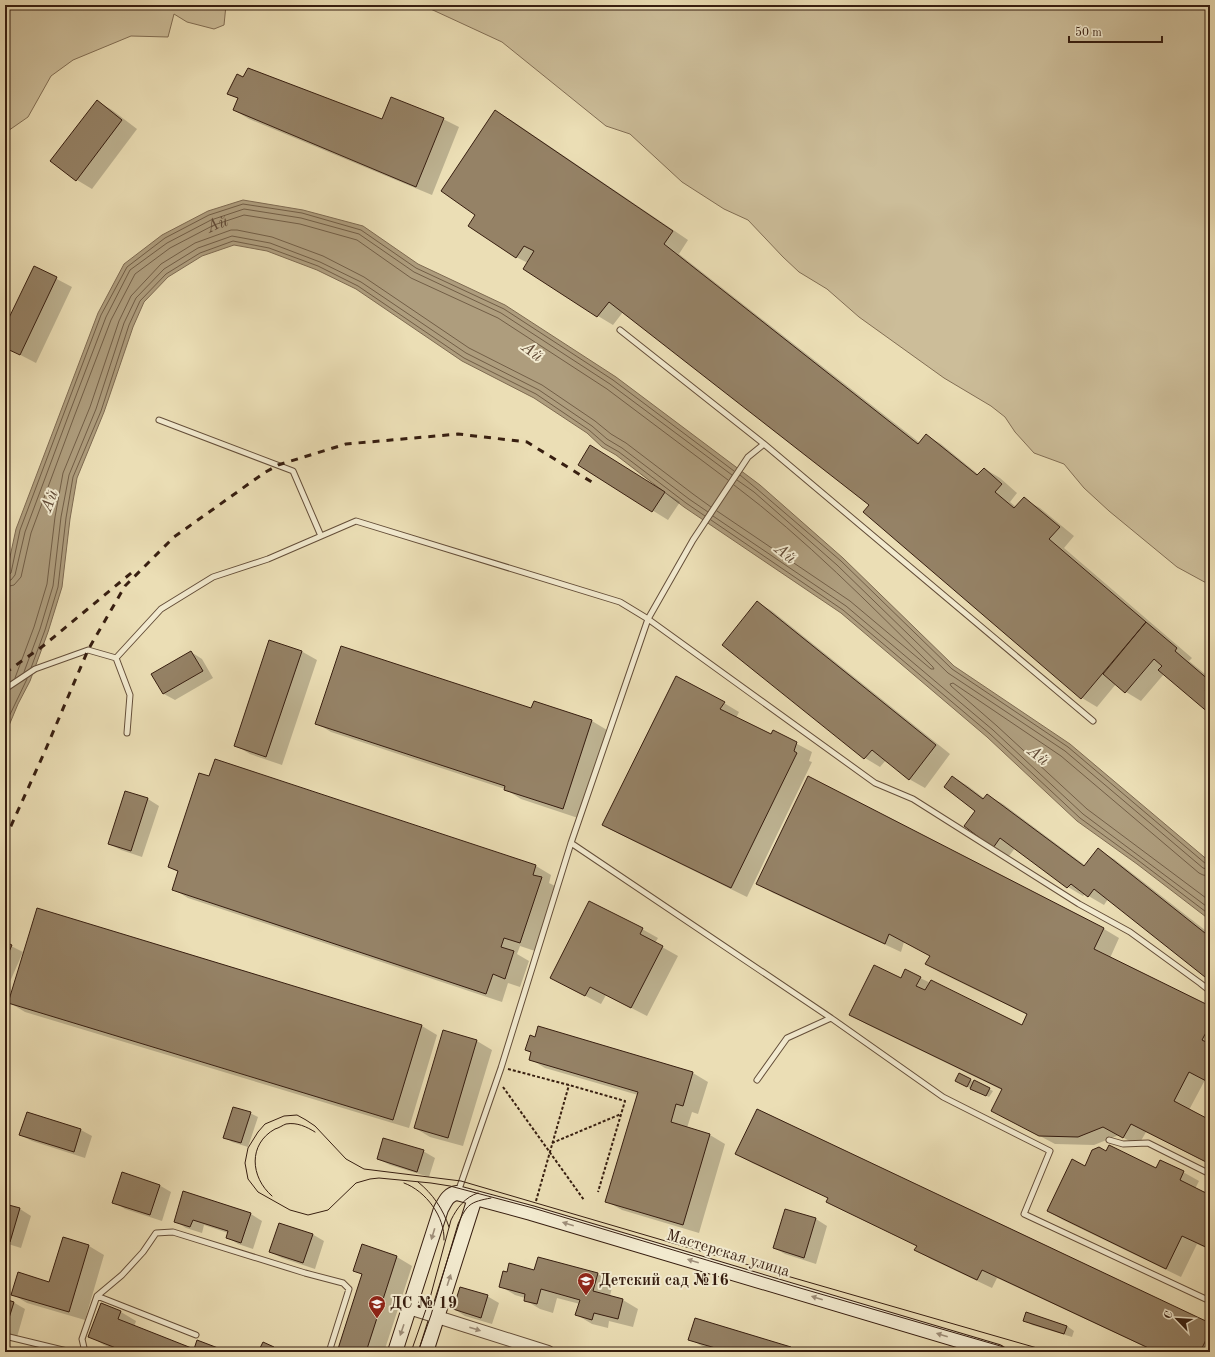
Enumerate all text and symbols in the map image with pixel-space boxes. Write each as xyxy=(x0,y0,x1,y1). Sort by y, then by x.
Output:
scale bar xyxy=(1069,18,1162,44)
text: 50 m xyxy=(1075,26,1102,39)
water label: Ай xyxy=(202,212,231,237)
water label: Ай xyxy=(517,338,546,366)
water label: Ай xyxy=(38,487,62,515)
water label: Ай xyxy=(770,540,799,568)
water label: Ай xyxy=(1023,742,1052,770)
one-way arrow xyxy=(562,1221,574,1227)
one-way arrow xyxy=(430,1228,436,1240)
street label: Мастерская улица xyxy=(664,1228,792,1280)
one-way arrow xyxy=(686,1258,698,1264)
school or university icon: Детский сад №16 xyxy=(576,1271,596,1296)
place label: Детский сад №16 xyxy=(599,1273,729,1289)
one-way arrow xyxy=(446,1274,452,1286)
school or university icon: ДС № 19 xyxy=(367,1294,387,1319)
one-way arrow xyxy=(811,1295,823,1301)
place label: ДС № 19 xyxy=(390,1296,457,1312)
north arrow xyxy=(1157,1299,1197,1339)
text: С xyxy=(1163,1310,1176,1321)
one-way arrow xyxy=(399,1324,405,1336)
one-way arrow xyxy=(469,1326,481,1332)
one-way arrow xyxy=(935,1332,947,1338)

